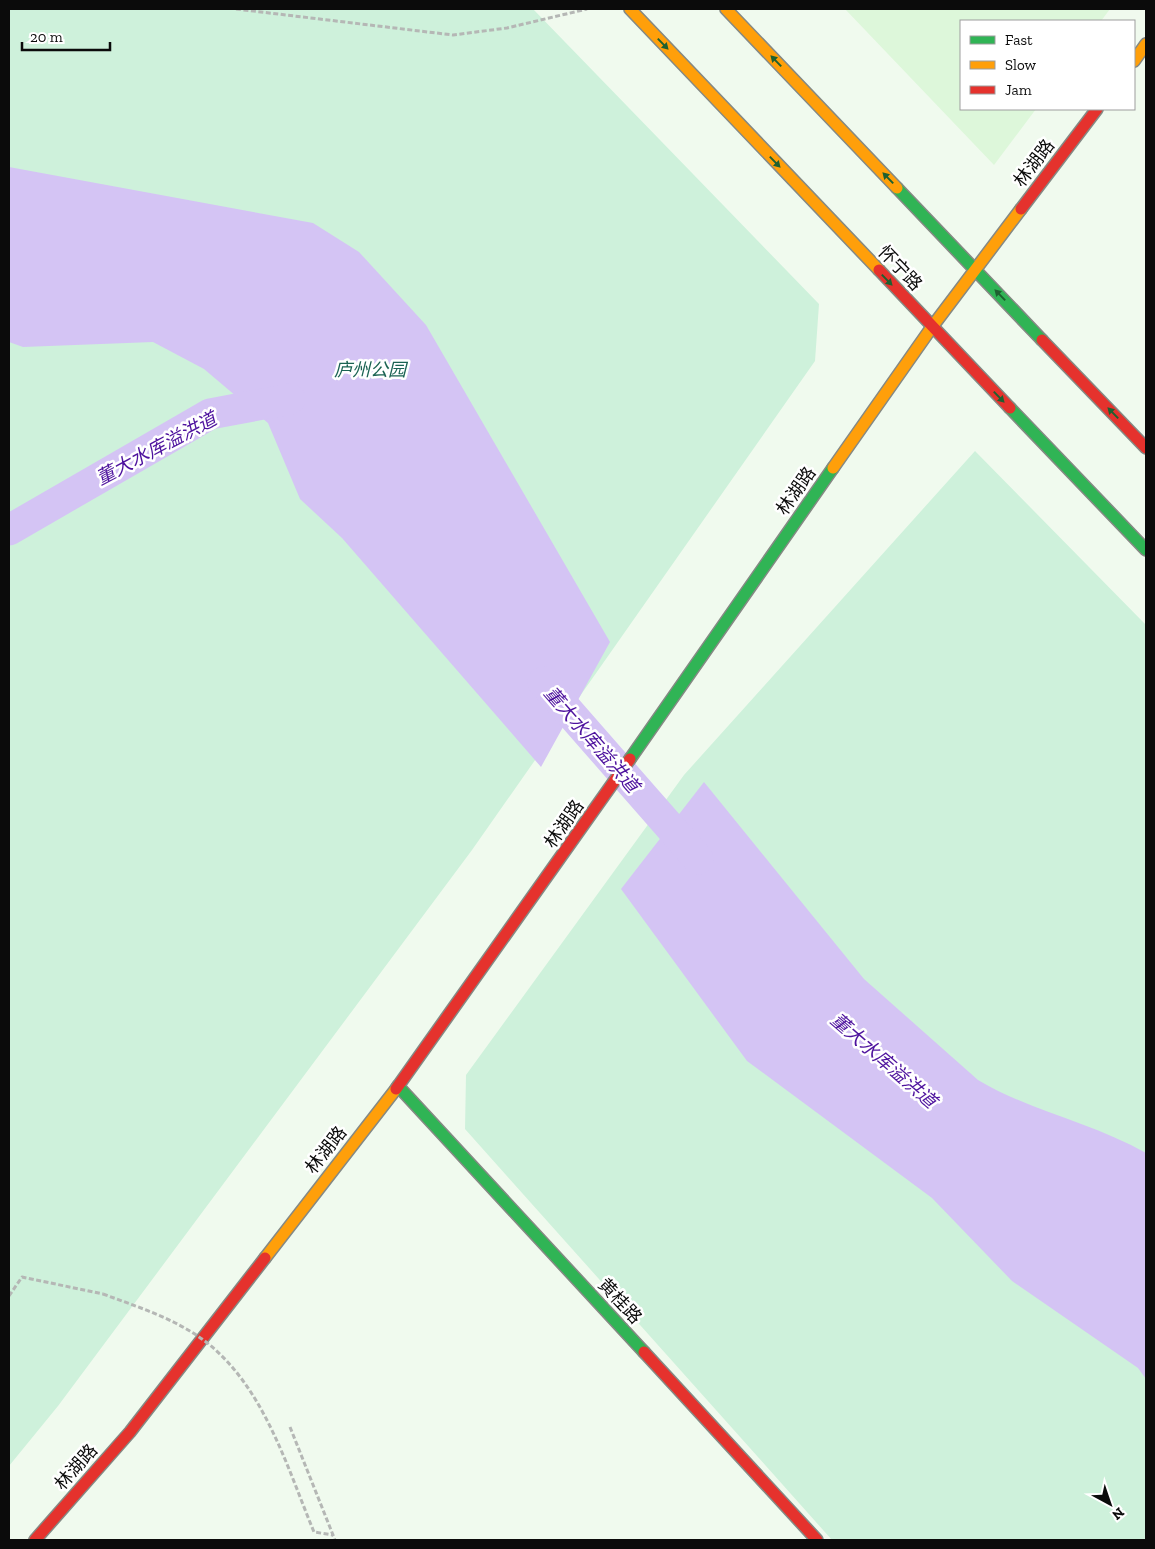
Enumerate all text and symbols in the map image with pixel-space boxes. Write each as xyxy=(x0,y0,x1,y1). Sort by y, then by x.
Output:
scale bar xyxy=(22,20,110,52)
legend xyxy=(960,20,1135,110)
text: 20 m xyxy=(30,28,63,46)
text: Fast xyxy=(1005,31,1033,49)
one-way arrow xyxy=(657,38,669,50)
one-way arrow xyxy=(770,55,782,67)
text: Slow xyxy=(1005,56,1037,74)
text: Jam xyxy=(1005,81,1032,99)
street label: 林湖路 xyxy=(1009,135,1059,191)
one-way arrow xyxy=(769,156,781,168)
one-way arrow xyxy=(882,172,894,184)
street label: 怀宁路 xyxy=(873,241,927,295)
one-way arrow xyxy=(881,273,893,285)
one-way arrow xyxy=(994,290,1006,302)
park label: 庐州公园 xyxy=(334,359,409,381)
one-way arrow xyxy=(993,391,1005,403)
water label: 董大水库溢洪道 xyxy=(92,406,223,490)
one-way arrow xyxy=(1107,407,1119,419)
street label: 林湖路 xyxy=(772,463,820,519)
water label: 董大水库溢洪道 xyxy=(539,682,646,799)
street label: 林湖路 xyxy=(540,796,588,852)
water label: 董大水库溢洪道 xyxy=(826,1008,944,1115)
street label: 林湖路 xyxy=(301,1122,351,1178)
street label: 黄桂路 xyxy=(594,1274,646,1328)
street label: 林湖路 xyxy=(50,1439,102,1495)
north arrow xyxy=(1085,1479,1135,1529)
text: N xyxy=(1108,1504,1128,1524)

